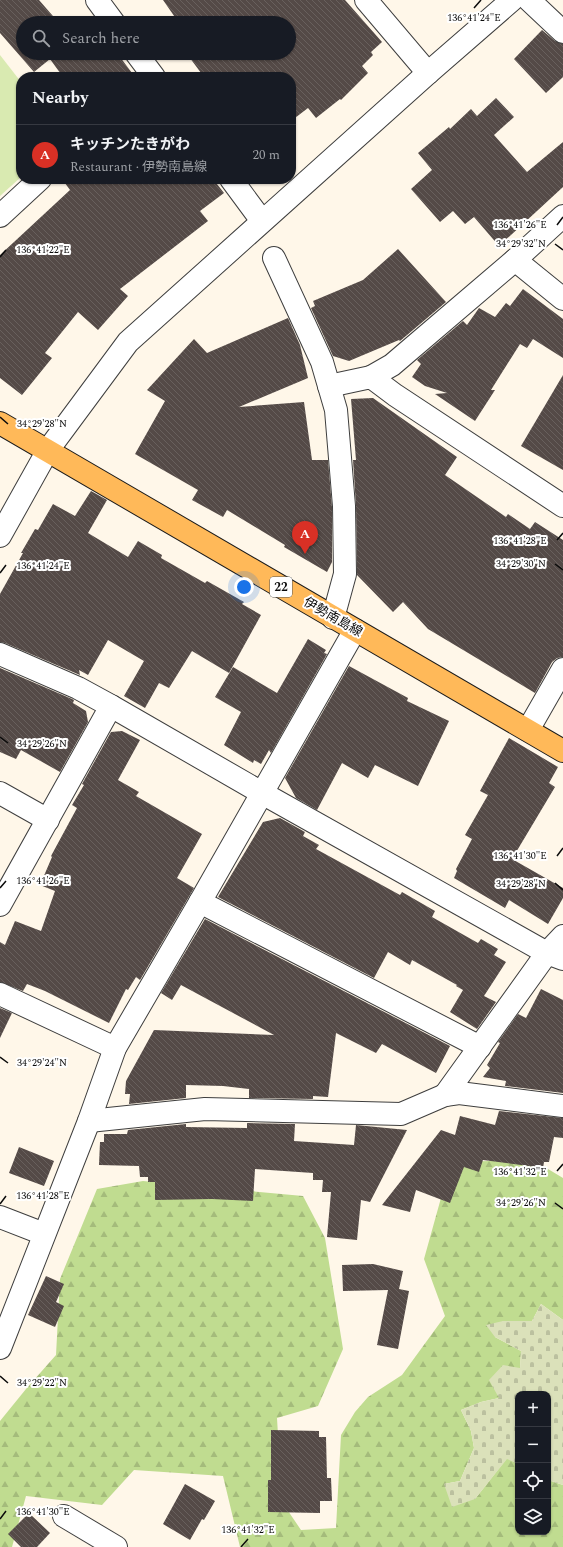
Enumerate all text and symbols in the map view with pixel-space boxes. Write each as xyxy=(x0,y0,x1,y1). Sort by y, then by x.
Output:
text: 136°41'24"E xyxy=(447,10,501,26)
search box xyxy=(16,16,296,60)
icon: search xyxy=(30,27,52,49)
text: Search here xyxy=(62,27,140,50)
text: Nearby xyxy=(32,85,88,111)
text: キッチンたきがわ xyxy=(70,133,190,156)
text: A xyxy=(40,145,50,165)
text: 20 m xyxy=(253,145,280,165)
text: Restaurant · 伊勢南島線 xyxy=(70,157,207,177)
text: 136°41'26"E xyxy=(493,217,547,233)
text: 34°29'32"N xyxy=(496,236,546,252)
text: 136°41'22"E xyxy=(16,242,70,258)
text: 34°29'28"N xyxy=(17,416,67,432)
pin: A xyxy=(292,521,318,554)
text: 136°41'28"E xyxy=(493,533,547,549)
text: 34°29'30"N xyxy=(496,556,546,572)
text: 136°41'24"E xyxy=(16,558,70,574)
your location xyxy=(234,577,254,597)
road number: 22 xyxy=(270,577,292,597)
street label: 伊勢南島線 xyxy=(300,592,366,642)
text: 34°29'26"N xyxy=(17,736,67,752)
text: 136°41'30"E xyxy=(493,848,547,864)
text: 136°41'26"E xyxy=(16,873,70,889)
text: 34°29'28"N xyxy=(496,876,546,892)
text: 34°29'24"N xyxy=(17,1055,67,1071)
text: 136°41'32"E xyxy=(493,1164,547,1180)
text: 136°41'28"E xyxy=(16,1188,70,1204)
text: 34°29'26"N xyxy=(496,1195,546,1211)
text: 34°29'22"N xyxy=(17,1375,67,1391)
map controls xyxy=(515,1391,551,1535)
button: + xyxy=(515,1391,551,1427)
button: − xyxy=(515,1427,551,1463)
button: locate xyxy=(515,1463,551,1499)
button: layers xyxy=(515,1499,551,1535)
text: 136°41'30"E xyxy=(16,1504,70,1520)
text: 136°41'32"E xyxy=(221,1522,275,1538)

